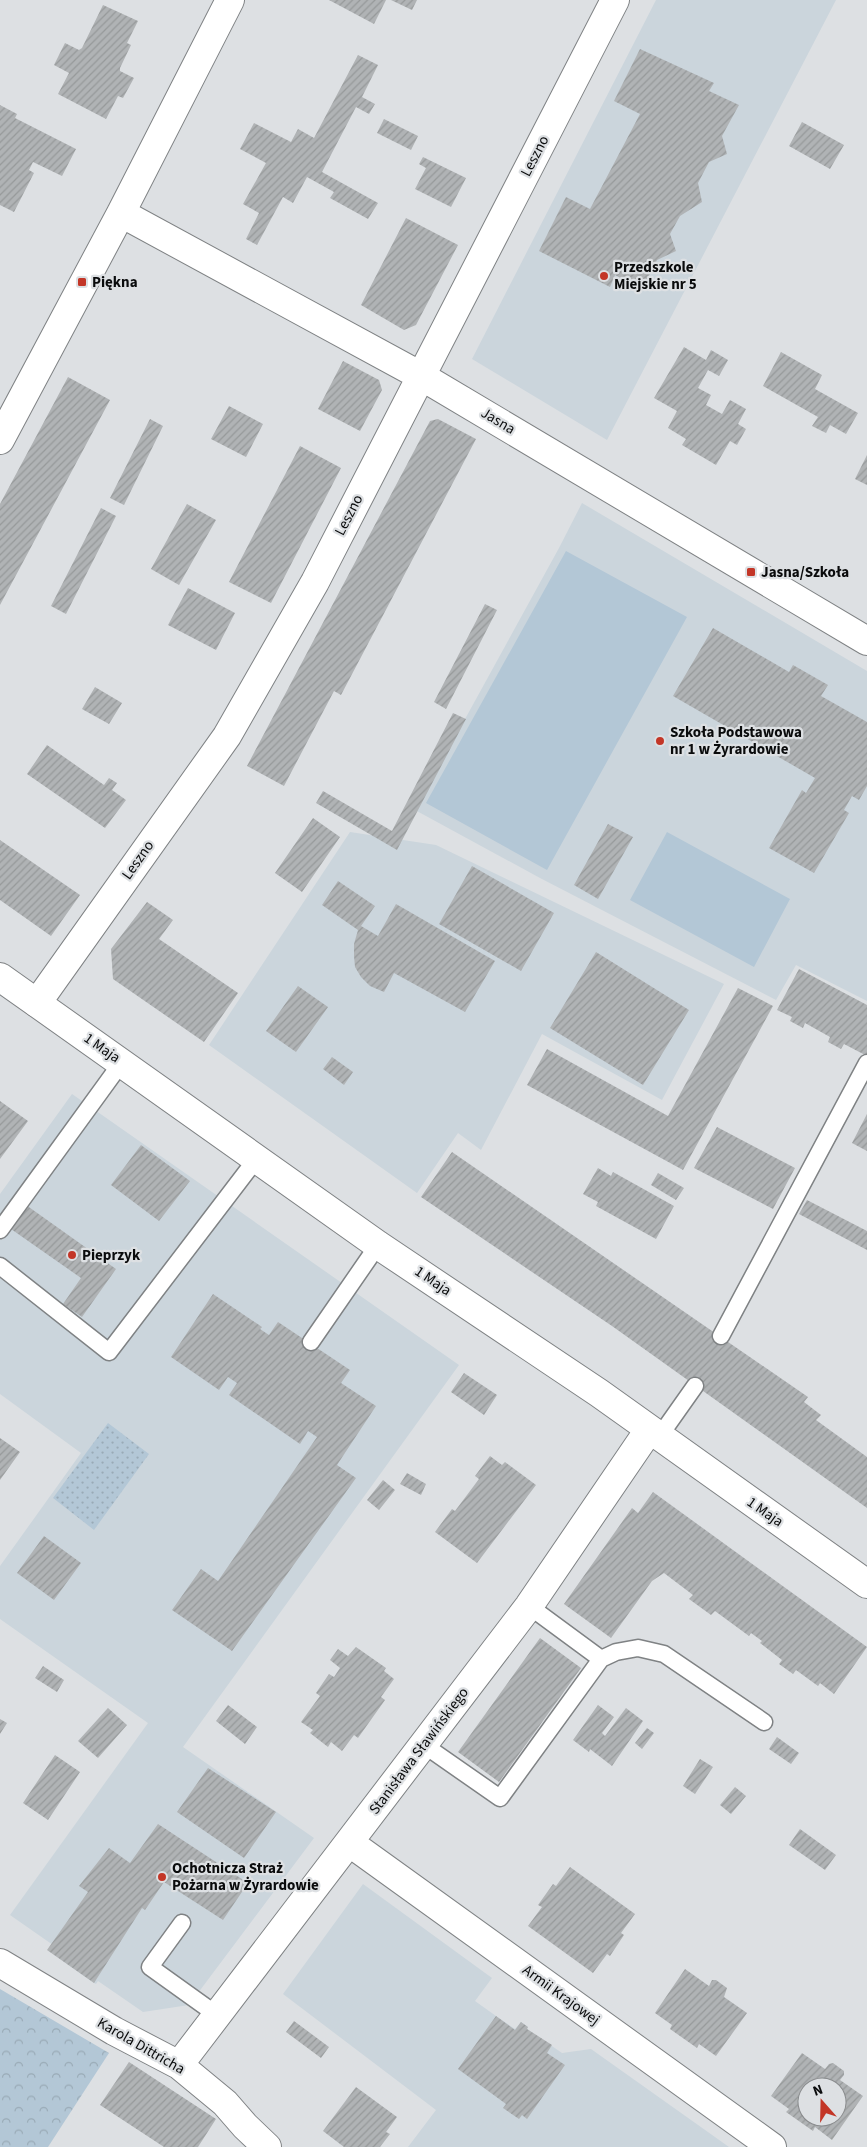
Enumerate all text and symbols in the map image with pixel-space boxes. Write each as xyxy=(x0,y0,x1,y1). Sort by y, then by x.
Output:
street label: Leszno xyxy=(516,132,554,180)
place label: Przedszkole Miejskie nr 5 xyxy=(614,257,697,295)
marker: Przedszkole Miejskie nr 5 xyxy=(598,270,610,282)
place label: Piękna xyxy=(92,272,138,293)
marker: Piękna xyxy=(76,276,88,288)
street label: Jasna xyxy=(477,403,519,439)
street label: Leszno xyxy=(330,491,368,539)
place label: Jasna/Szkoła xyxy=(761,562,849,583)
marker: Jasna/Szkoła xyxy=(745,566,757,578)
place label: Szkoła Podstawowa nr 1 w Żyrardowie xyxy=(670,722,802,760)
marker: Szkoła Podstawowa nr 1 w Żyrardowie xyxy=(654,735,666,747)
street label: Leszno xyxy=(117,836,159,884)
street label: 1 Maja xyxy=(80,1028,124,1068)
place label: Pieprzyk xyxy=(82,1245,141,1266)
marker: Pieprzyk xyxy=(66,1249,78,1261)
street label: 1 Maja xyxy=(410,1261,456,1301)
street label: 1 Maja xyxy=(743,1492,787,1532)
street label: Stanisława Sławińskiego xyxy=(364,1683,474,1819)
place label: Ochotnicza Straż Pożarna w Żyrardowie xyxy=(172,1858,319,1896)
marker: Ochotnicza Straż Pożarna w Żyrardowie xyxy=(156,1871,168,1883)
street label: Armii Krajowej xyxy=(518,1960,604,2030)
street label: Karola Dittricha xyxy=(93,2012,189,2080)
north arrow xyxy=(797,2077,847,2127)
text: N xyxy=(810,2080,826,2102)

